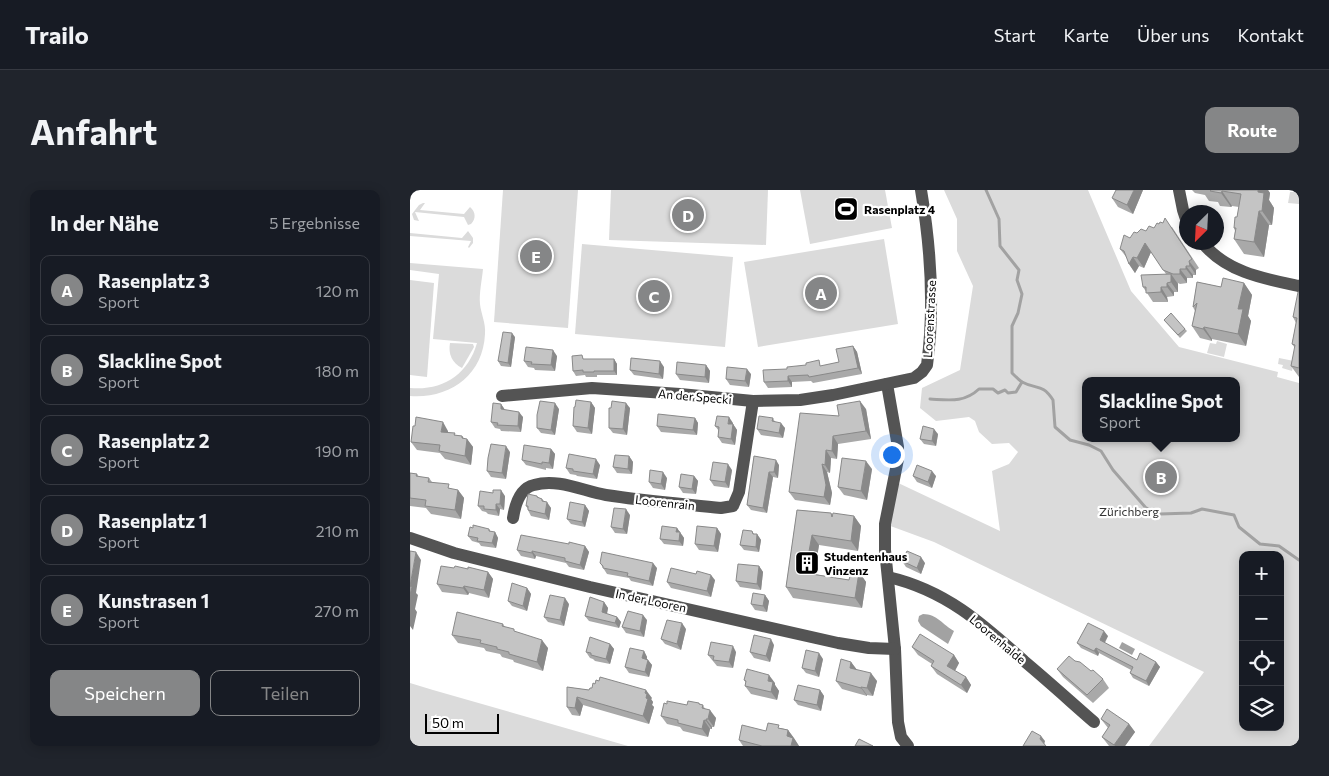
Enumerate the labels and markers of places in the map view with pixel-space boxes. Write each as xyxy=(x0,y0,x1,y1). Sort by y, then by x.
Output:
pin: D xyxy=(672,196,704,234)
sports icon: Rasenplatz 4 xyxy=(833,196,859,222)
place label: Rasenplatz 4 xyxy=(864,202,936,216)
pin: E xyxy=(520,237,552,275)
pin: A xyxy=(805,274,837,312)
pin: C xyxy=(638,277,670,315)
pin: B xyxy=(1145,458,1177,496)
place label: Studentenhaus Vinzenz xyxy=(824,549,908,577)
building icon: Studentenhaus Vinzenz xyxy=(794,550,820,576)

